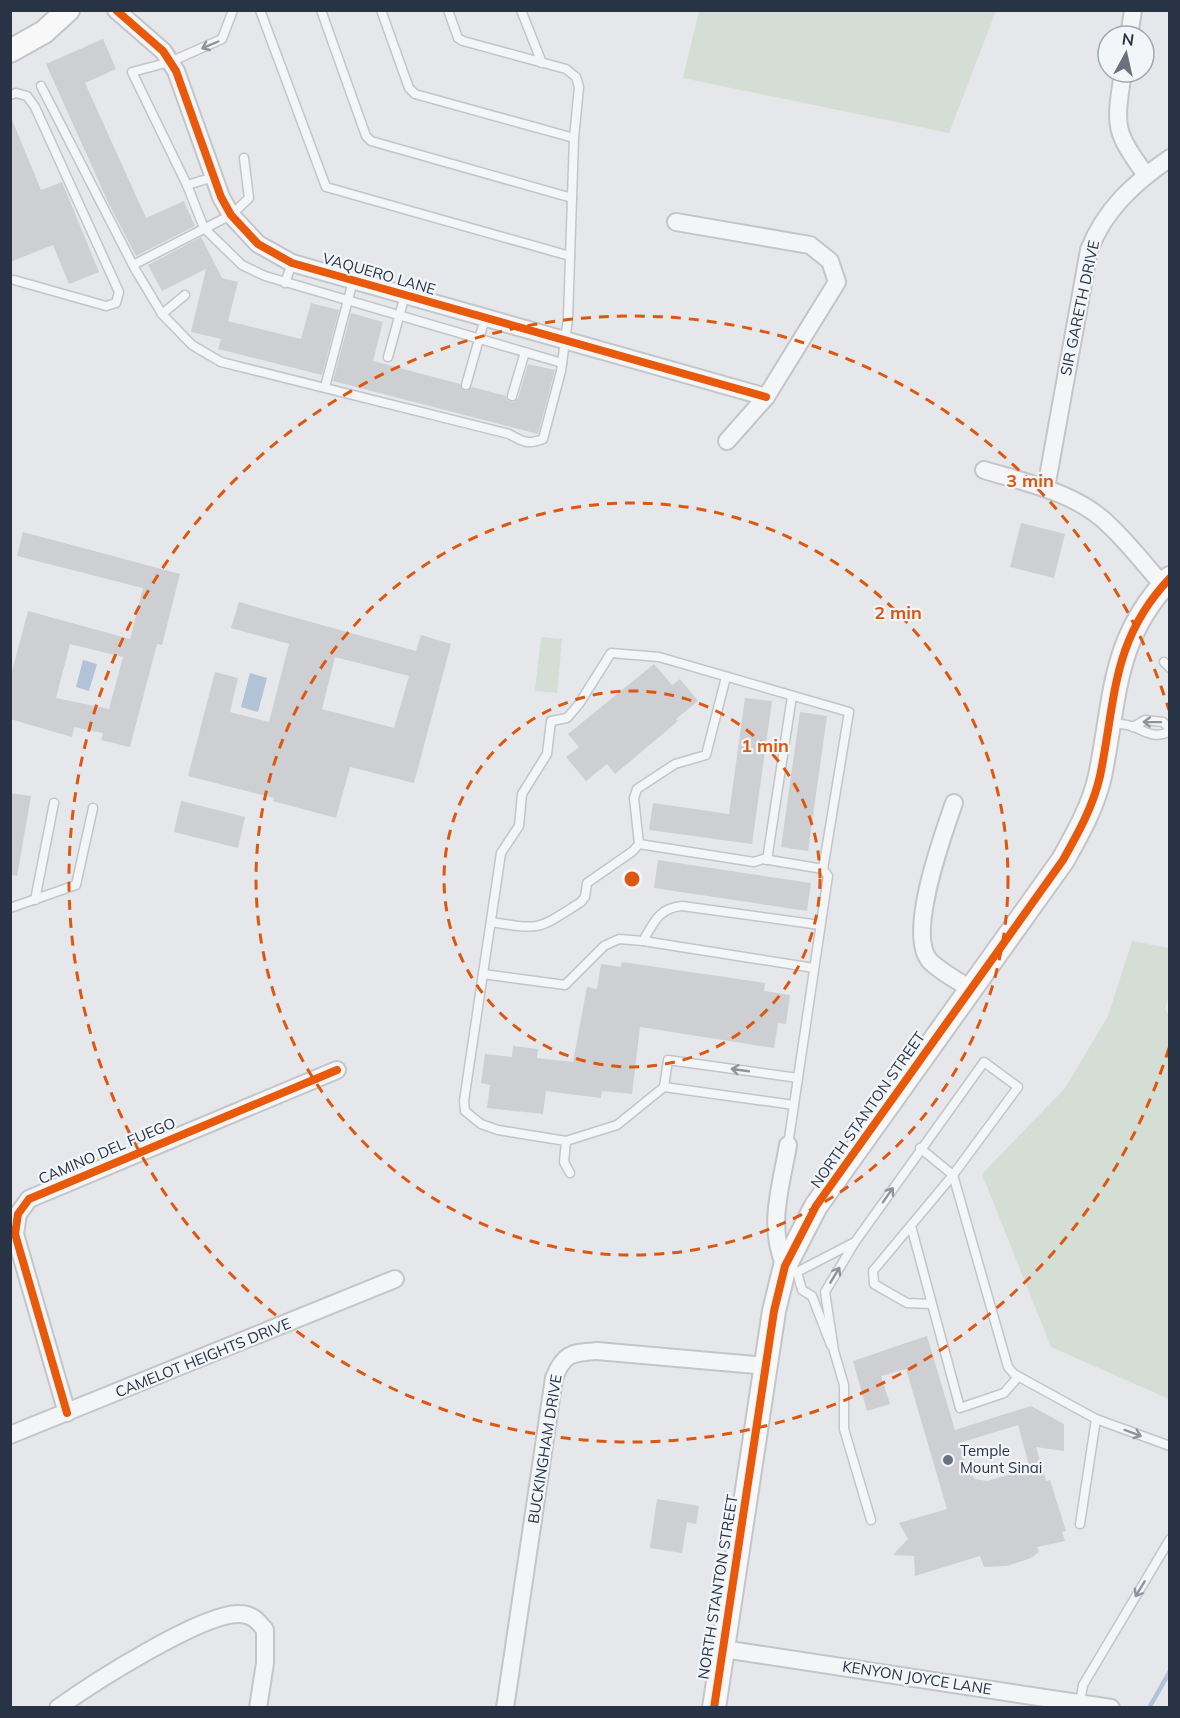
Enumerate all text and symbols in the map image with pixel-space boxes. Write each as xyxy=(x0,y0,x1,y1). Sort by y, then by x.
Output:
north arrow xyxy=(1096,24,1156,84)
text: N xyxy=(1121,28,1135,50)
one-way arrow xyxy=(202,39,220,51)
street label: SIR GARETH DRIVE xyxy=(1056,238,1103,377)
street label: VAQUERO LANE xyxy=(320,248,438,299)
text: 3 min xyxy=(1006,469,1054,492)
text: 2 min xyxy=(874,601,922,624)
one-way arrow xyxy=(1143,716,1162,727)
text: 1 min xyxy=(741,734,789,757)
centre of rings xyxy=(622,869,642,889)
street label: NORTH STANTON STREET xyxy=(806,1028,929,1192)
one-way arrow xyxy=(730,1065,750,1076)
street label: CAMINO DEL FUEGO xyxy=(35,1113,178,1188)
one-way arrow xyxy=(882,1187,894,1204)
one-way arrow xyxy=(829,1267,841,1284)
street label: CAMELOT HEIGHTS DRIVE xyxy=(112,1314,294,1401)
street label: BUCKINGHAM DRIVE xyxy=(523,1373,566,1525)
one-way arrow xyxy=(1123,1428,1142,1439)
place label: Temple Mount Sinai xyxy=(960,1441,1042,1477)
marker: Temple Mount Sinai xyxy=(941,1453,955,1467)
street label: NORTH STANTON STREET xyxy=(694,1493,741,1681)
one-way arrow xyxy=(1133,1580,1145,1597)
street label: KENYON JOYCE LANE xyxy=(841,1656,993,1699)

